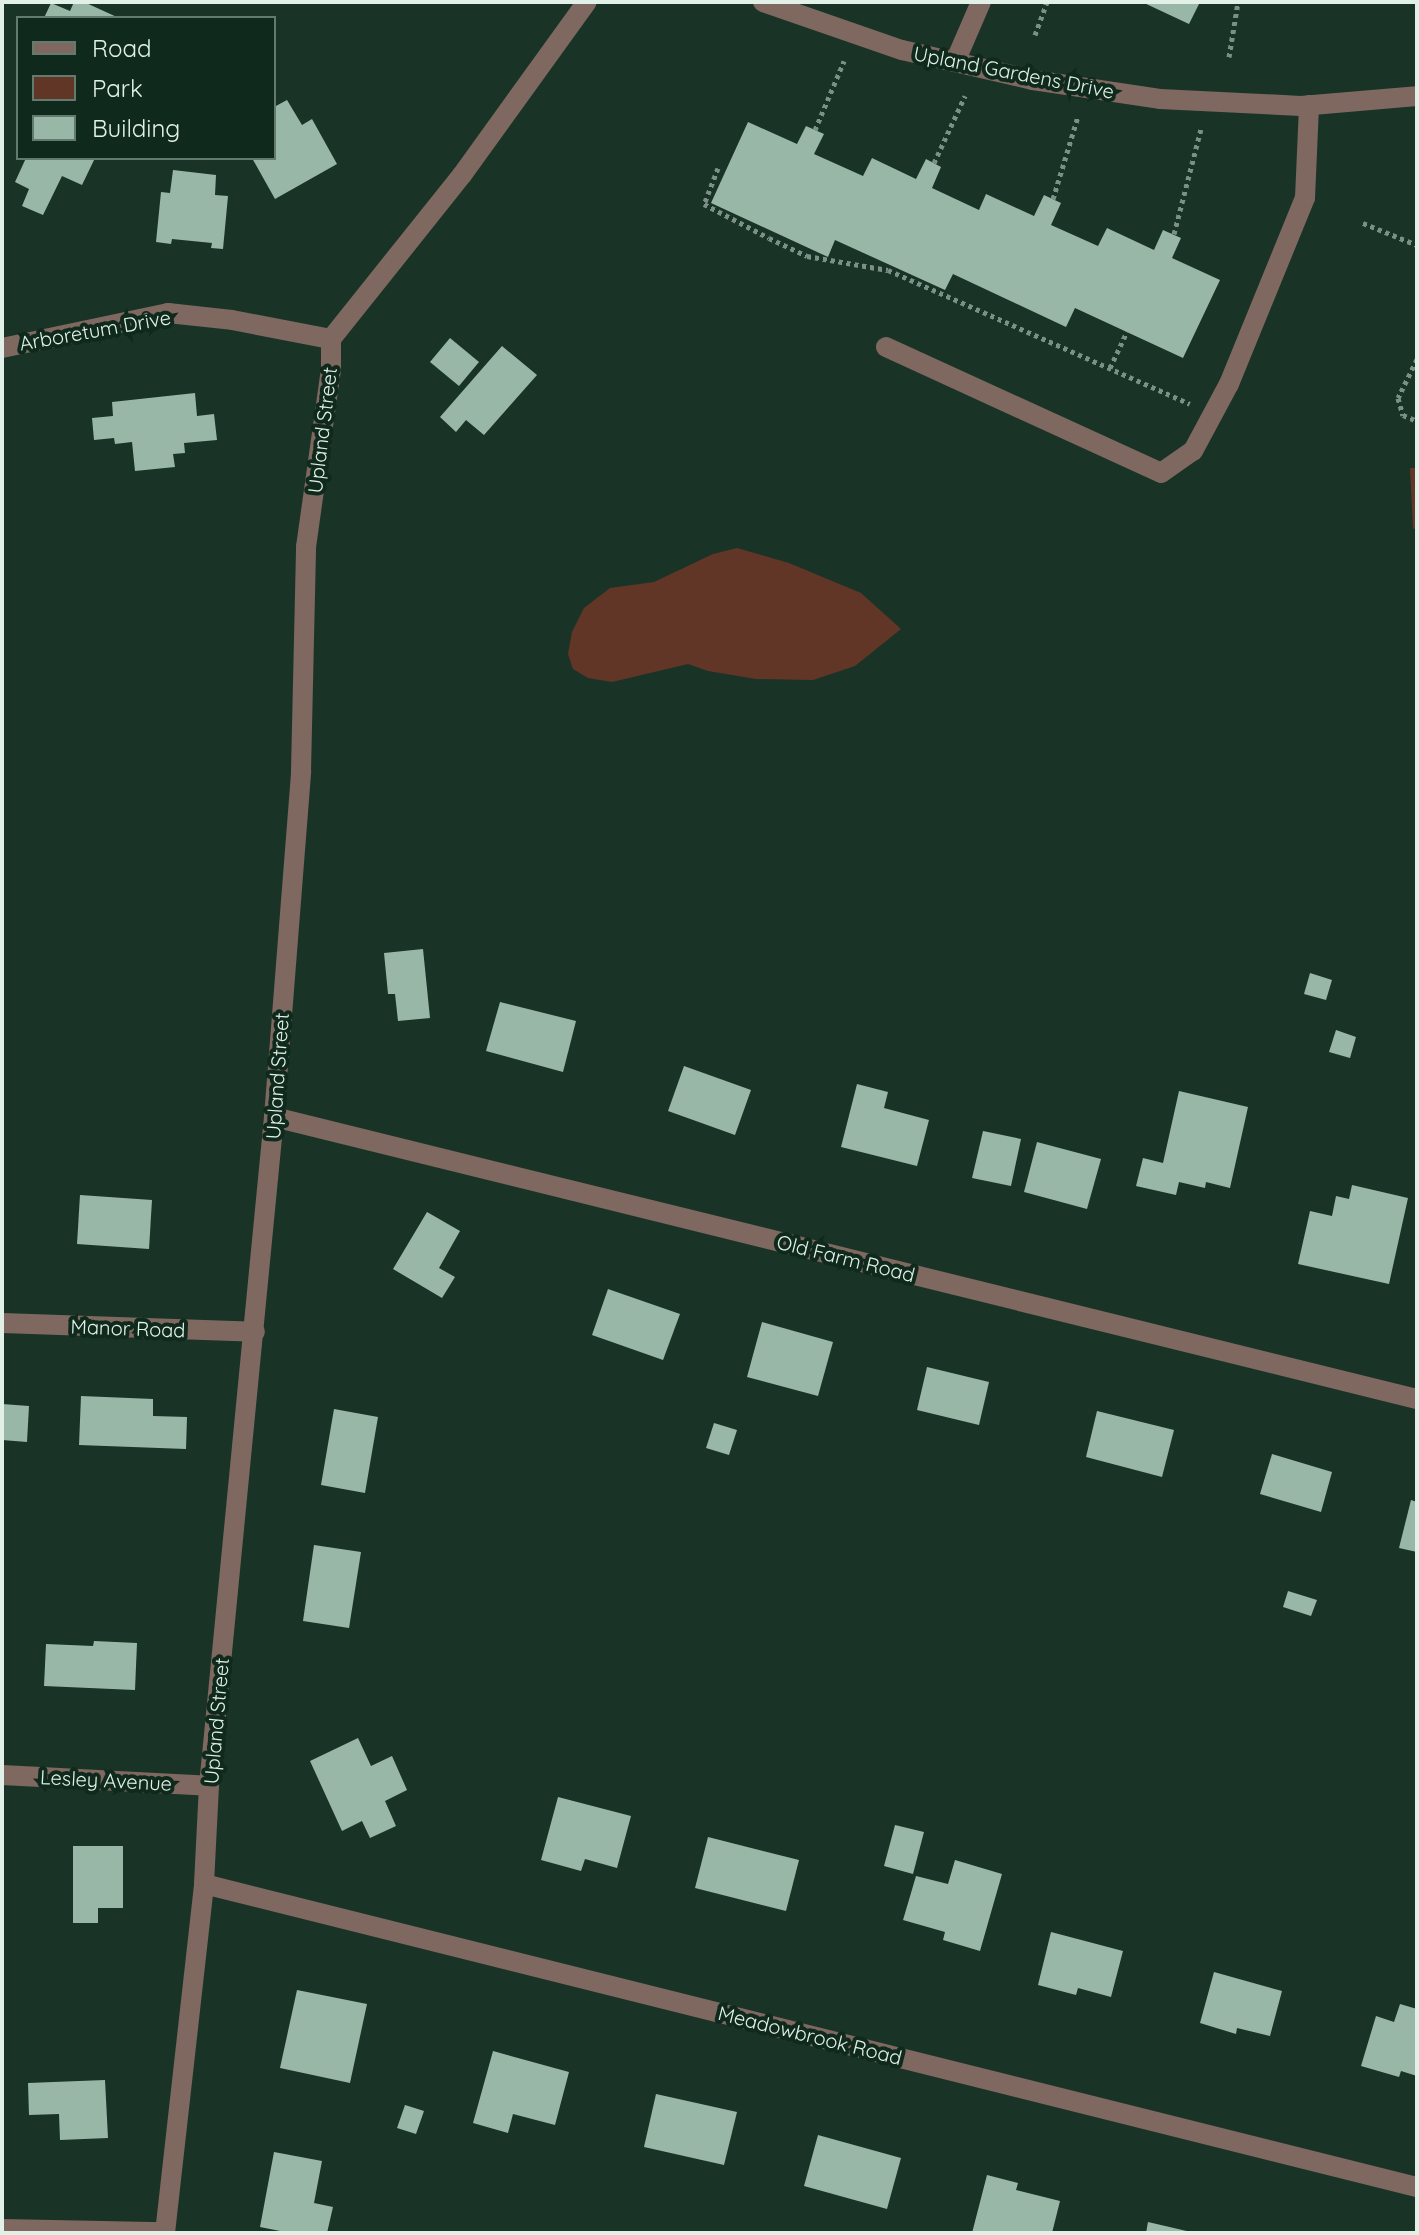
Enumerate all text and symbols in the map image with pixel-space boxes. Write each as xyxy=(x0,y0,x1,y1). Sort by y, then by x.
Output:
legend xyxy=(16,16,276,160)
text: Road xyxy=(92,33,152,63)
street label: Upland Gardens Drive xyxy=(912,41,1116,103)
text: Park xyxy=(92,73,143,103)
text: Building xyxy=(92,113,180,143)
street label: Arboretum Drive xyxy=(17,305,173,355)
street label: Upland Street xyxy=(302,366,342,494)
street label: Upland Street xyxy=(261,1012,293,1140)
street label: Old Farm Road xyxy=(775,1229,917,1287)
street label: Manor Road xyxy=(70,1314,186,1342)
street label: Upland Street xyxy=(199,1657,233,1785)
street label: Lesley Avenue xyxy=(39,1765,173,1795)
street label: Meadowbrook Road xyxy=(716,2001,904,2069)

